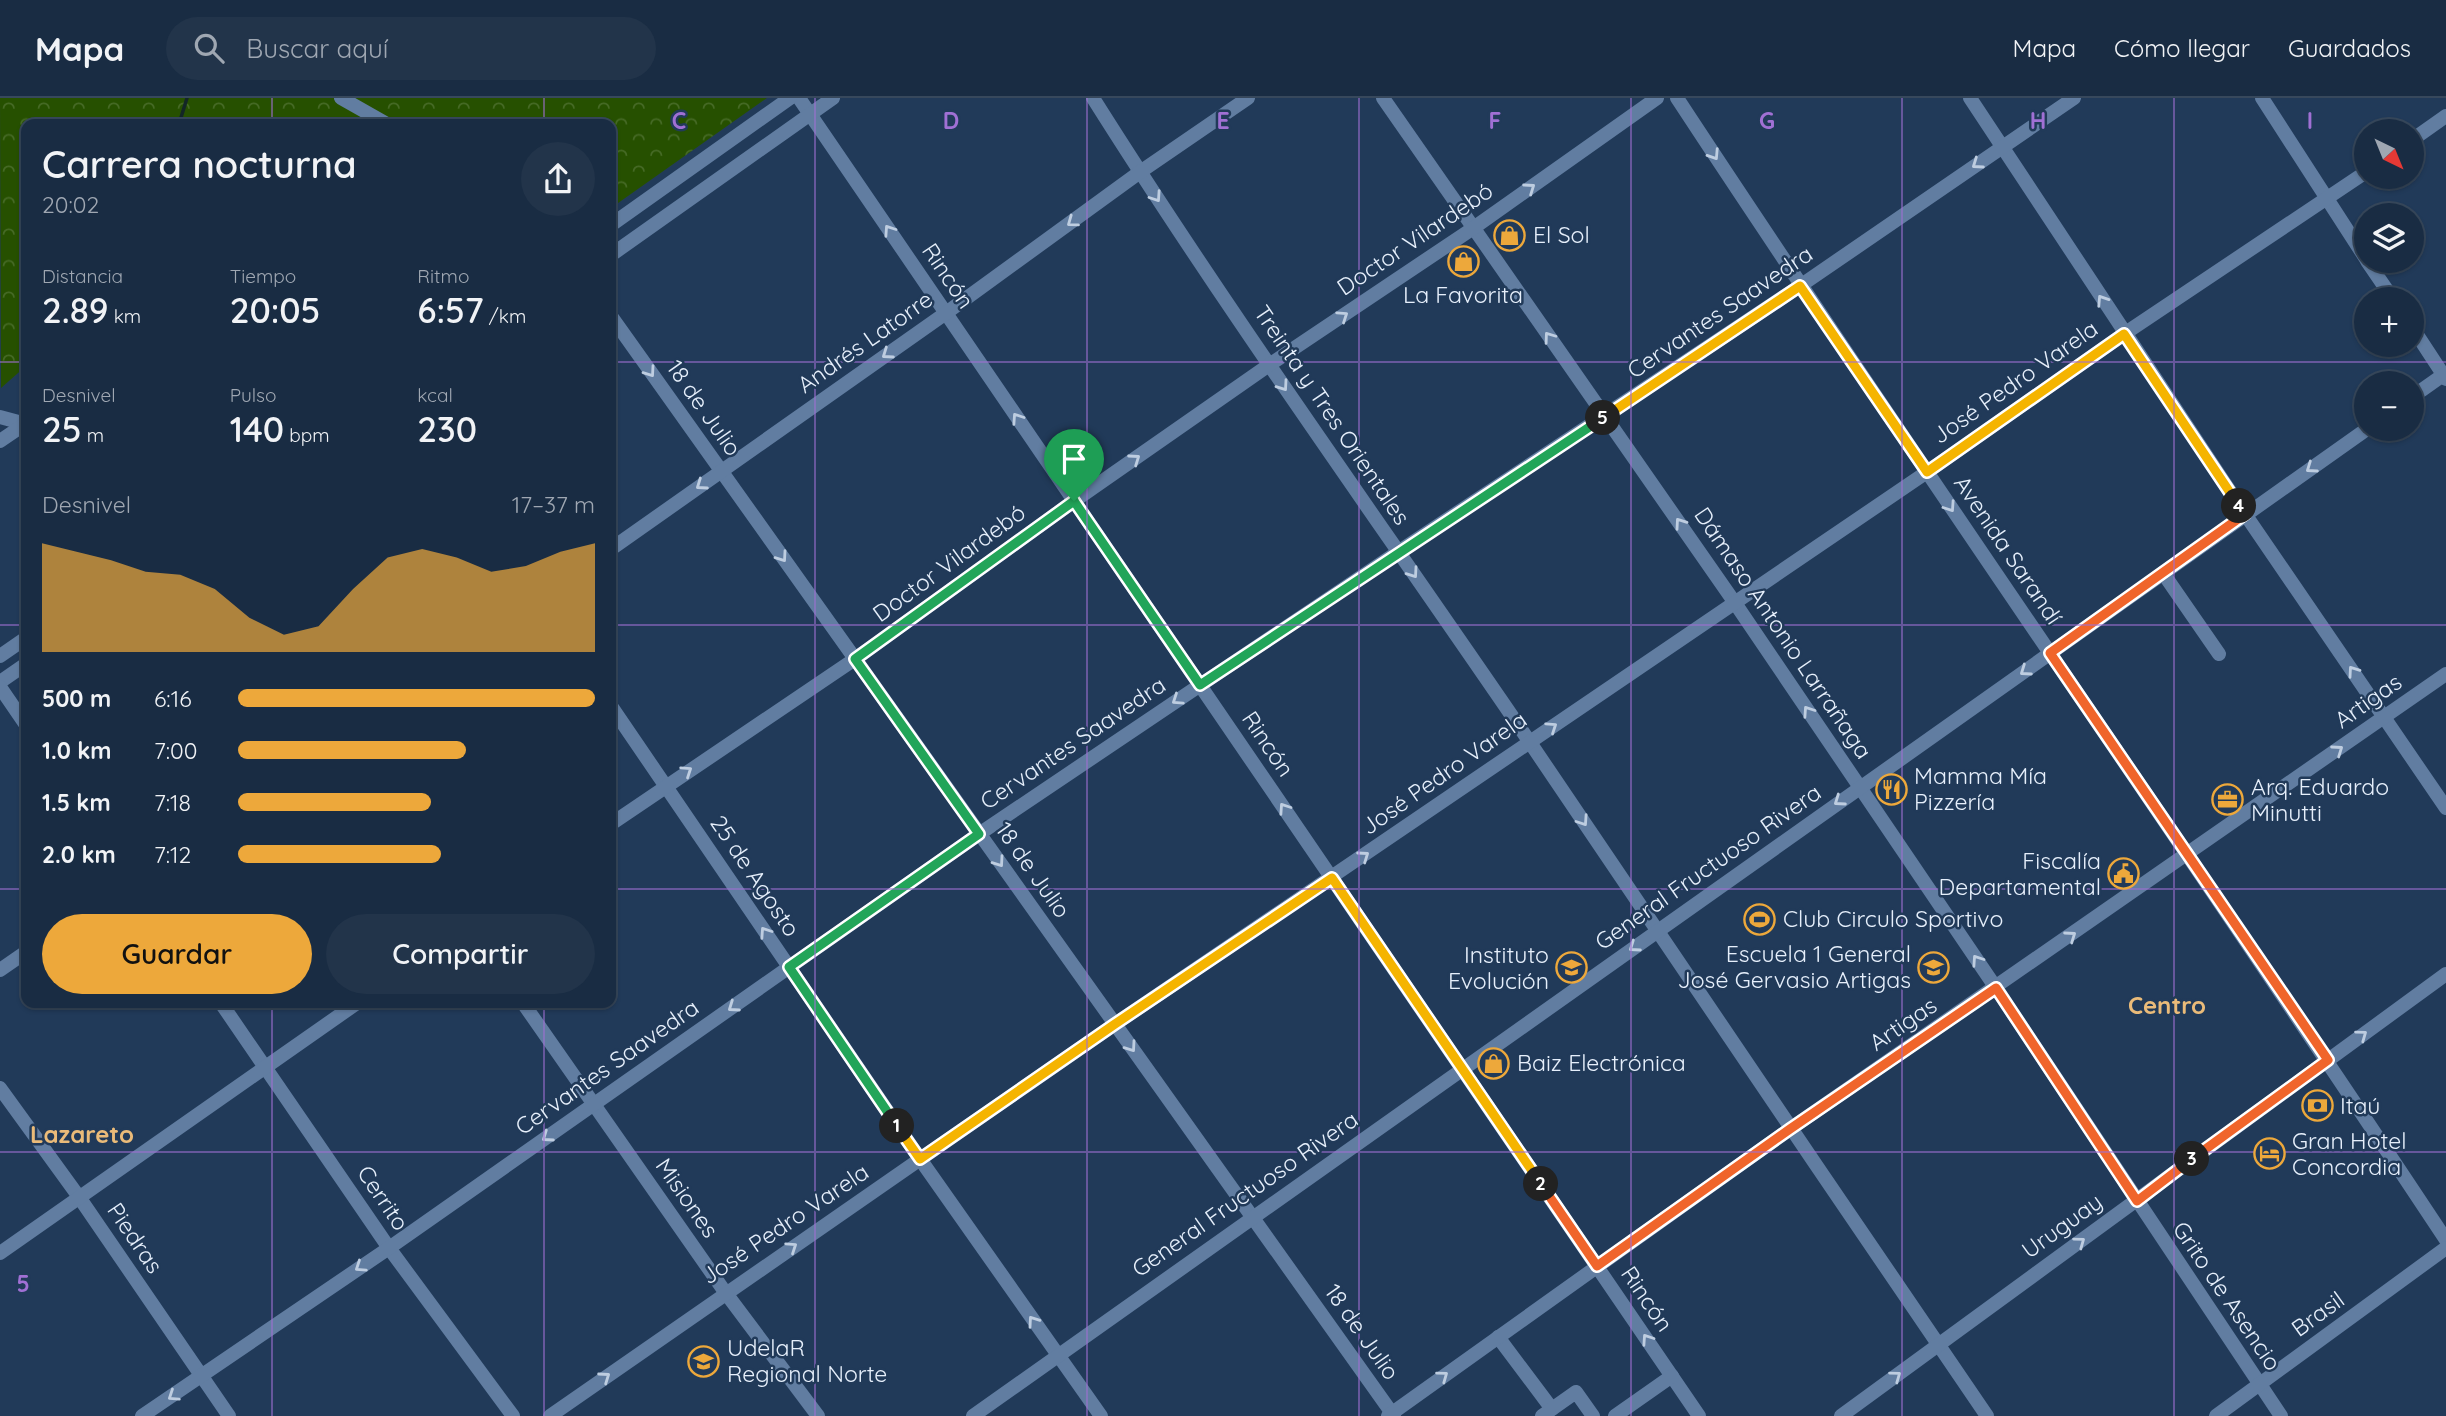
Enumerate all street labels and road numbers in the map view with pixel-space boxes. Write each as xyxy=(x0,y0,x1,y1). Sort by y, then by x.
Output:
street label: Doctor Vilardebó xyxy=(1331,176,1498,301)
street label: Rincón xyxy=(916,237,981,314)
street label: Cervantes Saavedra xyxy=(1622,239,1818,384)
street label: Andrés Latorre xyxy=(791,284,938,399)
street label: Treinta y Tres Orientales xyxy=(1248,299,1417,530)
street label: José Pedro Varela xyxy=(1926,314,2103,450)
street label: 18 de Julio xyxy=(661,354,748,461)
street label: Avenida Sarandí xyxy=(1948,470,2069,630)
street label: Doctor Vilardebó xyxy=(867,497,1031,628)
street label: Dámaso Antonio Larrañaga xyxy=(1688,501,1879,764)
street label: Artigas xyxy=(2329,667,2407,734)
street label: Cervantes Saavedra xyxy=(975,670,1171,815)
street label: Rincón xyxy=(1236,705,1301,782)
street label: José Pedro Varela xyxy=(1355,705,1532,841)
street label: General Fructuoso Rivera xyxy=(1589,777,1826,956)
street label: 25 de Agosto xyxy=(704,810,807,942)
street label: 18 de Julio xyxy=(990,816,1077,923)
street label: Artigas xyxy=(1863,990,1942,1057)
street label: Cervantes Saavedra xyxy=(509,992,704,1141)
street label: General Fructuoso Rivera xyxy=(1126,1104,1363,1283)
street label: Misiones xyxy=(650,1152,725,1243)
street label: José Pedro Varela xyxy=(696,1157,874,1290)
street label: Cerrito xyxy=(351,1160,416,1236)
street label: Uruguay xyxy=(2016,1187,2108,1264)
street label: Piedras xyxy=(101,1197,169,1279)
street label: Grito de Asencio xyxy=(2167,1216,2288,1376)
street label: Rincón xyxy=(1615,1260,1680,1337)
street label: 18 de Julio xyxy=(1319,1278,1406,1385)
street label: Brasil xyxy=(2286,1285,2350,1343)

